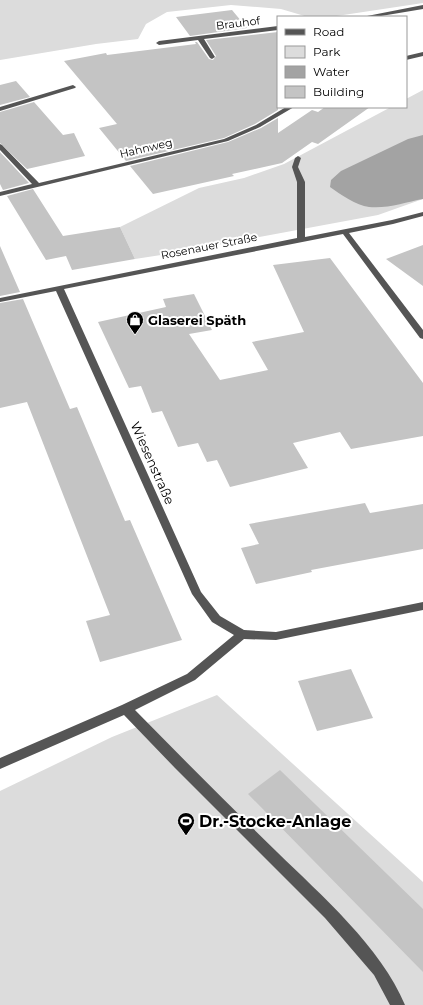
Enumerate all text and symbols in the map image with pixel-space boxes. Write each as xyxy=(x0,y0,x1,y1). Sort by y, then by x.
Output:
street label: Brauhof xyxy=(215,13,262,33)
legend xyxy=(277,16,407,108)
text: Road xyxy=(313,24,344,39)
text: Park xyxy=(313,44,341,59)
text: Water xyxy=(313,64,350,79)
text: Building xyxy=(313,84,364,99)
street label: Hahnweg xyxy=(118,135,174,161)
street label: Rosenauer Straße xyxy=(160,230,259,262)
shop icon: Glaserei Späth xyxy=(125,310,145,335)
place label: Glaserei Späth xyxy=(148,312,246,328)
street label: Wiesenstraße xyxy=(128,419,178,507)
sports icon: Dr.-Stocke-Anlage xyxy=(176,811,196,836)
place label: Dr.-Stocke-Anlage xyxy=(199,812,351,831)

